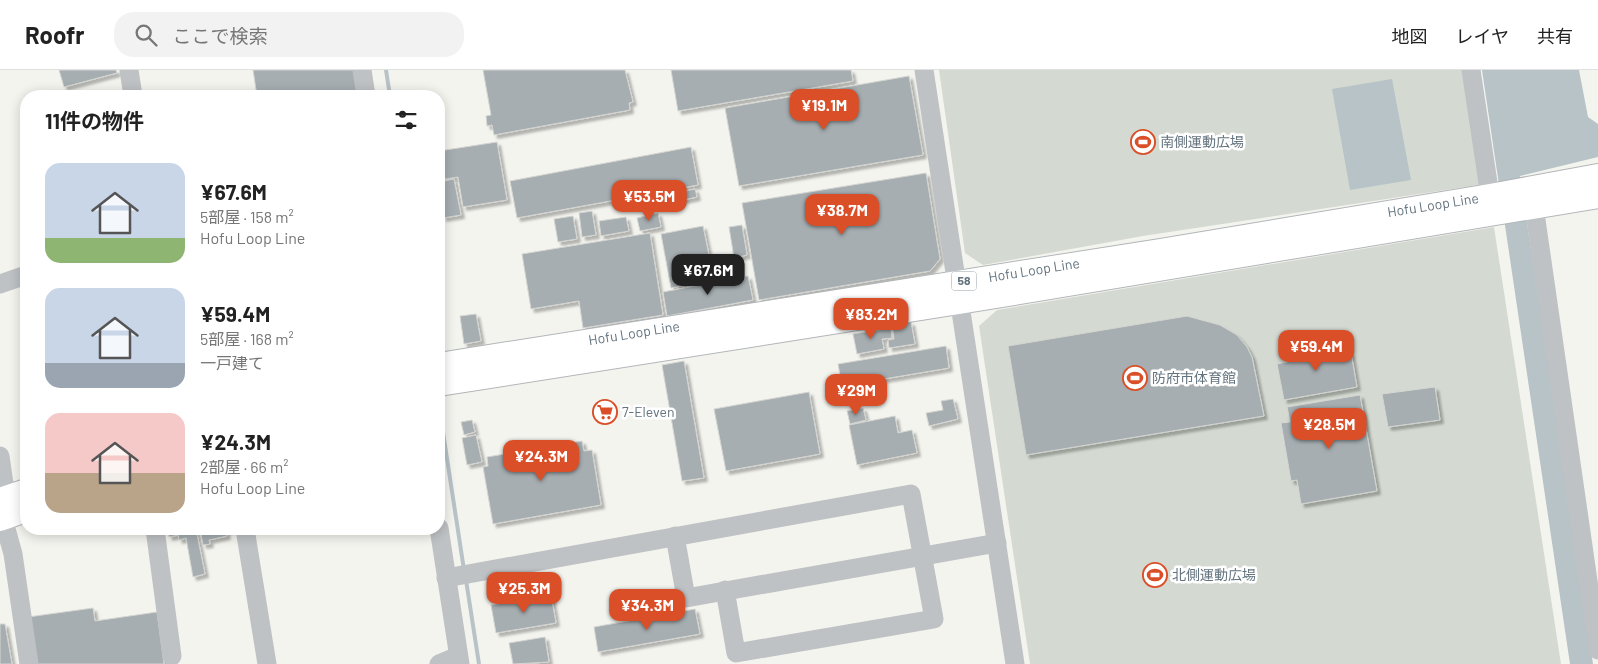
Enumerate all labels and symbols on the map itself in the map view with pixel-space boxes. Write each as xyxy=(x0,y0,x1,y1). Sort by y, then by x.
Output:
pin: ¥19.1M xyxy=(783,88,865,131)
sports icon: 南側運動広場 xyxy=(1130,129,1156,155)
place label: 南側運動広場 xyxy=(1160,133,1244,150)
pin: ¥53.5M xyxy=(608,180,690,222)
street label: Hofu Loop Line xyxy=(1386,189,1480,220)
pin: ¥38.7M xyxy=(801,194,883,236)
pin: ¥67.6M xyxy=(667,254,749,296)
street label: Hofu Loop Line xyxy=(987,254,1081,285)
road number: 58 xyxy=(952,272,976,290)
pin: ¥83.2M xyxy=(830,298,912,340)
street label: Hofu Loop Line xyxy=(587,317,681,348)
pin: ¥59.4M xyxy=(1275,330,1357,372)
sports icon: 防府市体育館 xyxy=(1122,365,1148,391)
place label: 防府市体育館 xyxy=(1152,369,1236,386)
pin: ¥29M xyxy=(826,374,886,416)
supermarket icon: 7-Eleven xyxy=(592,399,618,425)
place label: 7-Eleven xyxy=(622,403,675,420)
pin: ¥28.5M xyxy=(1288,408,1370,450)
pin: ¥24.3M xyxy=(500,440,582,482)
sports icon: 北側運動広場 xyxy=(1142,562,1168,588)
place label: 北側運動広場 xyxy=(1172,566,1256,583)
pin: ¥25.3M xyxy=(483,572,565,614)
pin: ¥34.3M xyxy=(606,588,688,631)

